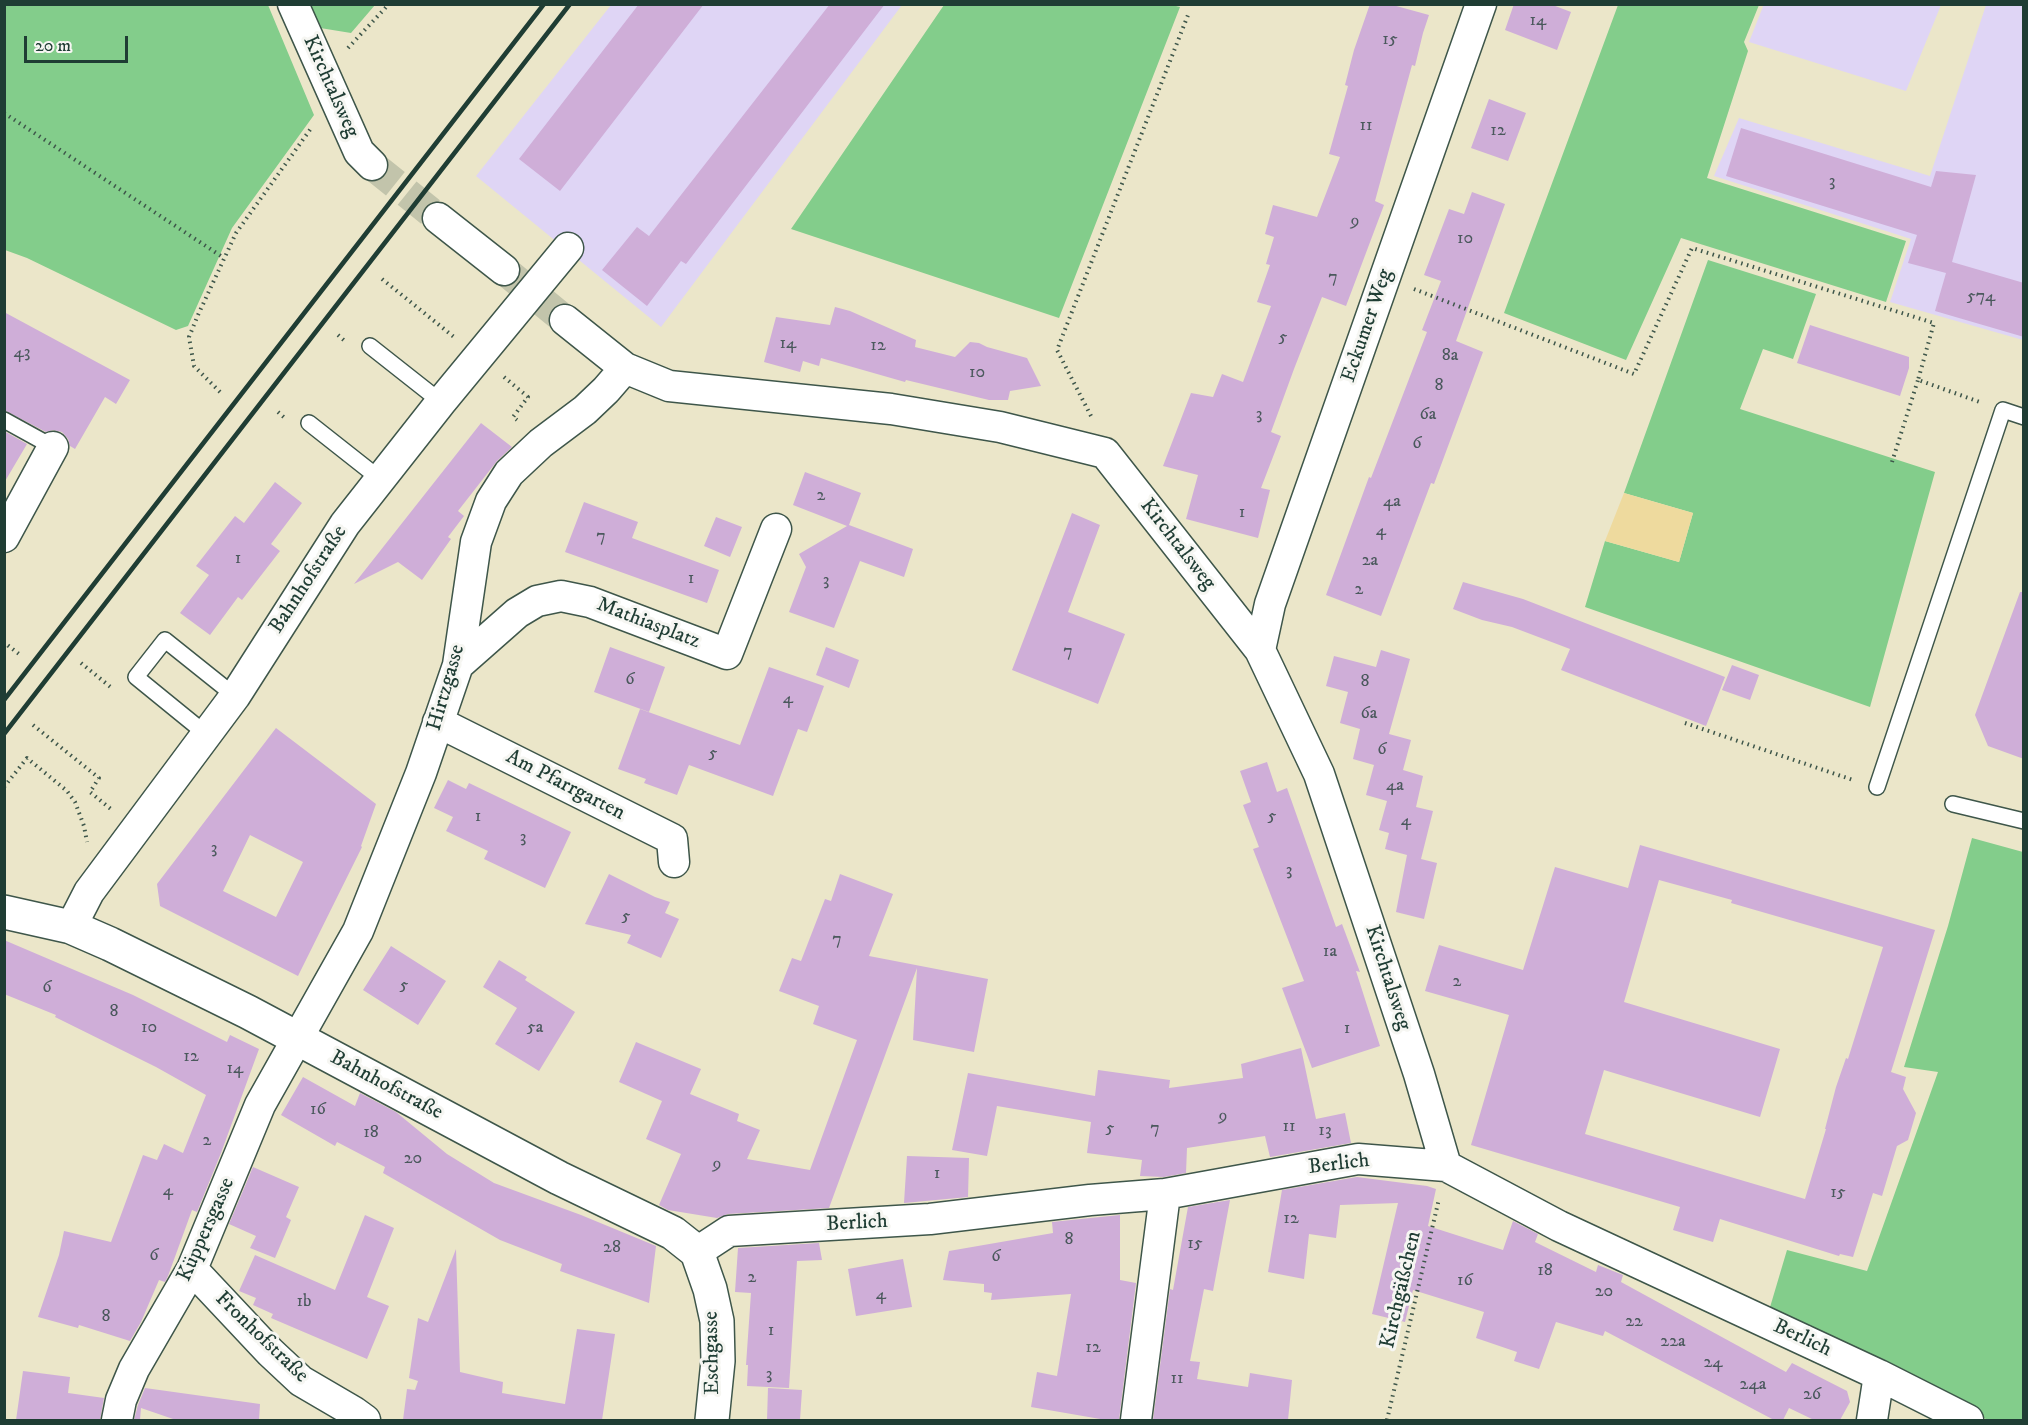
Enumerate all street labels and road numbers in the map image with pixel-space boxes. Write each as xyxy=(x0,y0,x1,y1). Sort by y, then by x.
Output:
street label: Kirchtalsweg xyxy=(296,32,364,142)
street label: Eckumer Weg xyxy=(1337,266,1399,386)
street label: Kirchtalsweg xyxy=(1133,494,1221,596)
street label: Bahnhofstraße xyxy=(265,521,353,639)
street label: Mathiasplatz xyxy=(593,593,703,655)
street label: Hirtzgasse xyxy=(423,642,471,734)
street label: Am Pfarrgarten xyxy=(501,745,629,827)
street label: Kirchtalsweg xyxy=(1358,922,1416,1034)
street label: Bahnhofstraße xyxy=(325,1046,447,1126)
street label: Berlich xyxy=(1307,1149,1371,1181)
street label: Küppersgasse xyxy=(173,1174,241,1286)
street label: Berlich xyxy=(826,1210,888,1238)
street label: Kirchgäßchen xyxy=(1376,1229,1428,1351)
street label: Fronhofstraße xyxy=(209,1287,313,1389)
street label: Eschgasse xyxy=(700,1311,726,1395)
street label: Berlich xyxy=(1769,1315,1835,1363)

